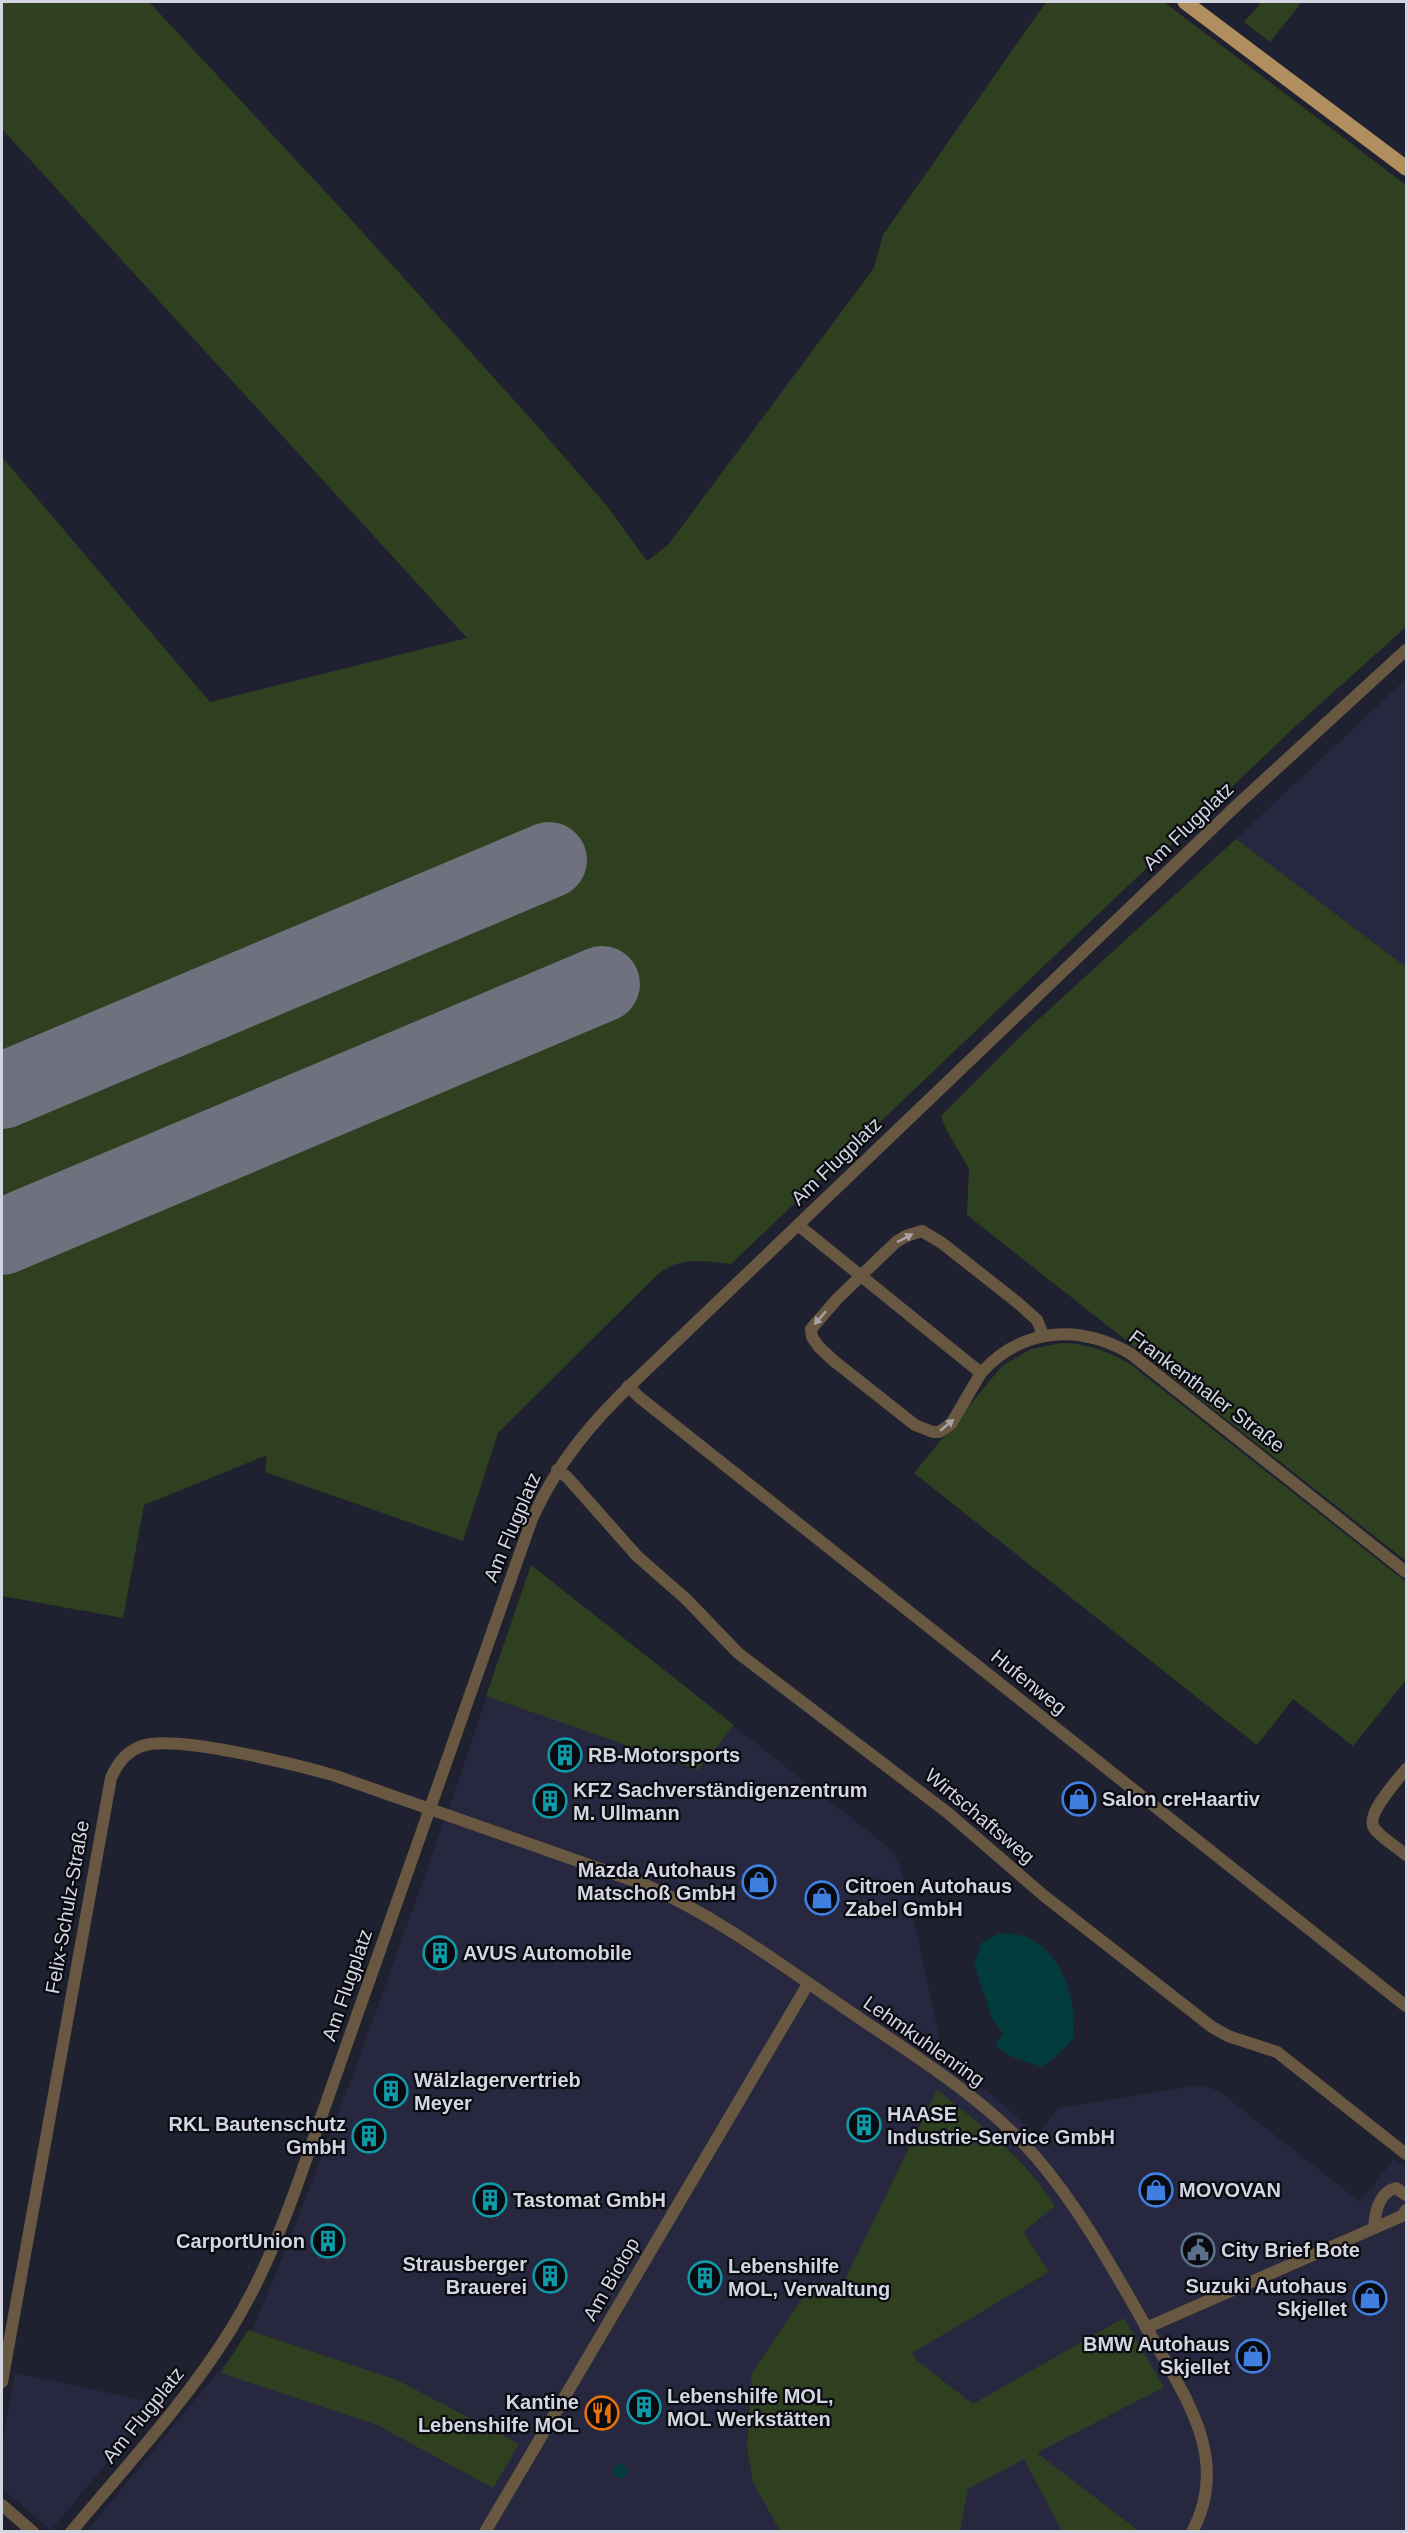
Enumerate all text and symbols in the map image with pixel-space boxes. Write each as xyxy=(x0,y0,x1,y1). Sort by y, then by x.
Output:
street label: Am Flugplatz xyxy=(1138,778,1238,874)
street label: Am Flugplatz xyxy=(786,1113,886,1209)
one-way arrow xyxy=(896,1234,913,1243)
one-way arrow xyxy=(814,1310,827,1325)
street label: Frankenthaler Straße xyxy=(1125,1325,1289,1457)
one-way arrow xyxy=(939,1419,954,1432)
street label: Am Flugplatz xyxy=(479,1469,545,1585)
street label: Hufenweg xyxy=(987,1645,1071,1719)
building icon: RB-Motorsports xyxy=(547,1737,583,1773)
place label: RB-Motorsports xyxy=(588,1744,740,1766)
street label: Wirtschaftsweg xyxy=(921,1764,1039,1868)
place label: KFZ Sachverständigenzentrum M. Ullmann xyxy=(573,1779,868,1824)
shop icon: Salon creHaartiv xyxy=(1061,1781,1097,1817)
building icon: KFZ Sachverständigenzentrum M. Ullmann xyxy=(532,1783,568,1819)
place label: Salon creHaartiv xyxy=(1102,1788,1261,1810)
street label: Felix-Schulz-Straße xyxy=(41,1819,93,1995)
place label: Mazda Autohaus Matschoß GmbH xyxy=(577,1859,736,1904)
shop icon: Mazda Autohaus Matschoß GmbH xyxy=(741,1864,777,1900)
place label: Citroen Autohaus Zabel GmbH xyxy=(845,1875,1012,1920)
shop icon: Citroen Autohaus Zabel GmbH xyxy=(804,1880,840,1916)
street label: Am Flugplatz xyxy=(318,1926,376,2044)
building icon: AVUS Automobile xyxy=(422,1935,458,1971)
place label: AVUS Automobile xyxy=(463,1942,632,1964)
street label: Lehmkuhlenring xyxy=(859,1991,989,2091)
place label: Wälzlagervertrieb Meyer xyxy=(414,2069,581,2114)
building icon: Wälzlagervertrieb Meyer xyxy=(373,2073,409,2109)
place label: HAASE Industrie-Service GmbH xyxy=(887,2103,1115,2148)
building icon: HAASE Industrie-Service GmbH xyxy=(846,2107,882,2143)
place label: RKL Bautenschutz GmbH xyxy=(169,2113,346,2158)
building icon: RKL Bautenschutz GmbH xyxy=(351,2118,387,2154)
shop icon: MOVOVAN xyxy=(1138,2172,1174,2208)
place label: MOVOVAN xyxy=(1179,2179,1281,2201)
building icon: Tastomat GmbH xyxy=(472,2182,508,2218)
place label: Tastomat GmbH xyxy=(513,2189,666,2211)
building icon: CarportUnion xyxy=(310,2223,346,2259)
place label: CarportUnion xyxy=(176,2230,305,2252)
public building icon: City Brief Bote xyxy=(1180,2232,1216,2268)
street label: Am Biotop xyxy=(578,2234,644,2324)
place label: City Brief Bote xyxy=(1221,2239,1360,2261)
place label: Strausberger Brauerei xyxy=(403,2253,527,2298)
place label: Lebenshilfe MOL, Verwaltung xyxy=(728,2255,890,2300)
building icon: Strausberger Brauerei xyxy=(532,2258,568,2294)
building icon: Lebenshilfe MOL, Verwaltung xyxy=(687,2260,723,2296)
place label: Suzuki Autohaus Skjellet xyxy=(1186,2275,1347,2320)
shop icon: Suzuki Autohaus Skjellet xyxy=(1352,2280,1388,2316)
place label: BMW Autohaus Skjellet xyxy=(1083,2333,1230,2378)
shop icon: BMW Autohaus Skjellet xyxy=(1235,2338,1271,2374)
street label: Am Flugplatz xyxy=(98,2363,188,2467)
place label: Lebenshilfe MOL, MOL Werkstätten xyxy=(667,2385,834,2430)
building icon: Lebenshilfe MOL, MOL Werkstätten xyxy=(626,2389,662,2425)
place label: Kantine Lebenshilfe MOL xyxy=(418,2391,579,2436)
restaurant icon: Kantine Lebenshilfe MOL xyxy=(584,2395,620,2431)

